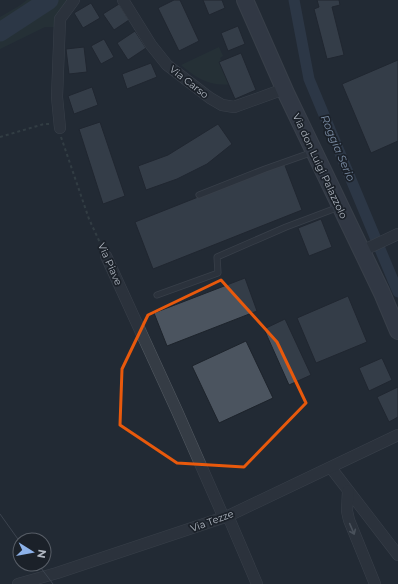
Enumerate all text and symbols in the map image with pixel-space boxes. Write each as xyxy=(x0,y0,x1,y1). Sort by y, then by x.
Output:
street label: Via Carso xyxy=(167,63,211,101)
street label: Via don Luigi Palazzolo xyxy=(290,111,350,221)
water label: Roggia Serio xyxy=(318,113,358,183)
street label: Via Piave xyxy=(95,241,125,287)
street label: Via Tezze xyxy=(188,507,236,535)
one-way arrow xyxy=(349,522,357,534)
north arrow xyxy=(12,532,52,572)
text: N xyxy=(34,548,50,560)

